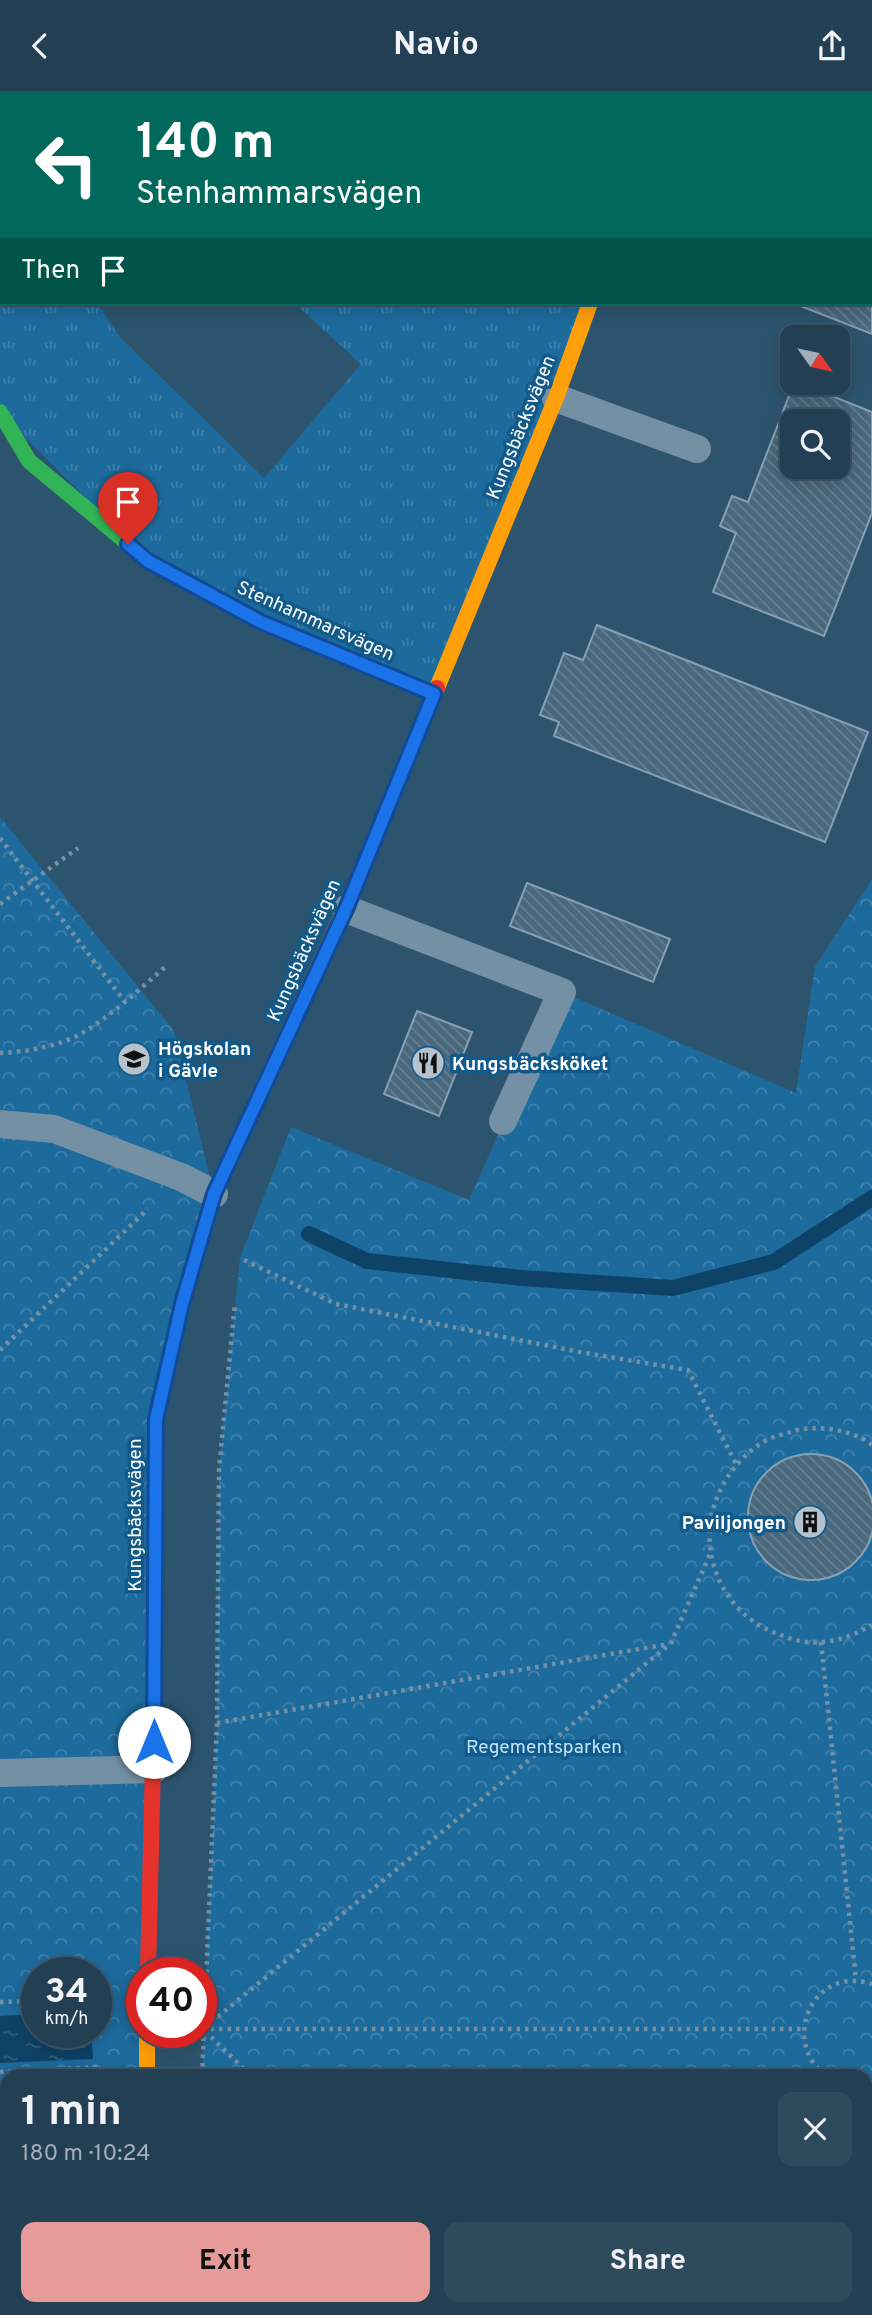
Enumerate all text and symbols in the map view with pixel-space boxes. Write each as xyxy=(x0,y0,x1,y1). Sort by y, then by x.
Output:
text: Navio xyxy=(393,26,479,66)
icon: back xyxy=(21,27,59,65)
icon: share xyxy=(813,27,851,65)
text: 140 m xyxy=(136,114,275,176)
icon: left xyxy=(21,119,112,210)
text: Stenhammarsvägen xyxy=(136,175,422,215)
icon: arrive xyxy=(94,252,132,290)
text: Then xyxy=(21,255,80,288)
north arrow xyxy=(780,325,850,395)
map controls xyxy=(780,325,850,479)
street label: Kungsbäcksvägen xyxy=(482,352,562,503)
button: search xyxy=(780,409,850,479)
pin xyxy=(98,472,158,544)
icon: arrive xyxy=(109,483,147,521)
street label: Stenhammarsvägen xyxy=(233,576,398,667)
street label: Kungsbäcksvägen xyxy=(263,876,347,1026)
place label: Högskolan i Gävle xyxy=(158,1038,251,1084)
school or university icon: Högskolan i Gävle xyxy=(115,1040,153,1078)
restaurant icon: Kungsbäcksköket xyxy=(409,1044,447,1082)
place label: Kungsbäcksköket xyxy=(452,1053,608,1077)
street label: Kungsbäcksvägen xyxy=(124,1438,148,1592)
building icon: Paviljongen xyxy=(791,1503,829,1541)
place label: Paviljongen xyxy=(682,1512,786,1536)
position arrow xyxy=(117,1705,191,1779)
park label: Regementsparken xyxy=(466,1736,622,1760)
speed limit sign: 40 xyxy=(126,1957,217,2048)
text: 34 xyxy=(45,1971,88,2015)
text: km/h xyxy=(45,2008,88,2031)
text: 1 min xyxy=(21,2087,122,2140)
button: close xyxy=(778,2092,852,2166)
text: 180 m · 10:24 xyxy=(21,2140,151,2169)
button: Exit xyxy=(21,2222,430,2302)
button: Share xyxy=(444,2222,852,2302)

